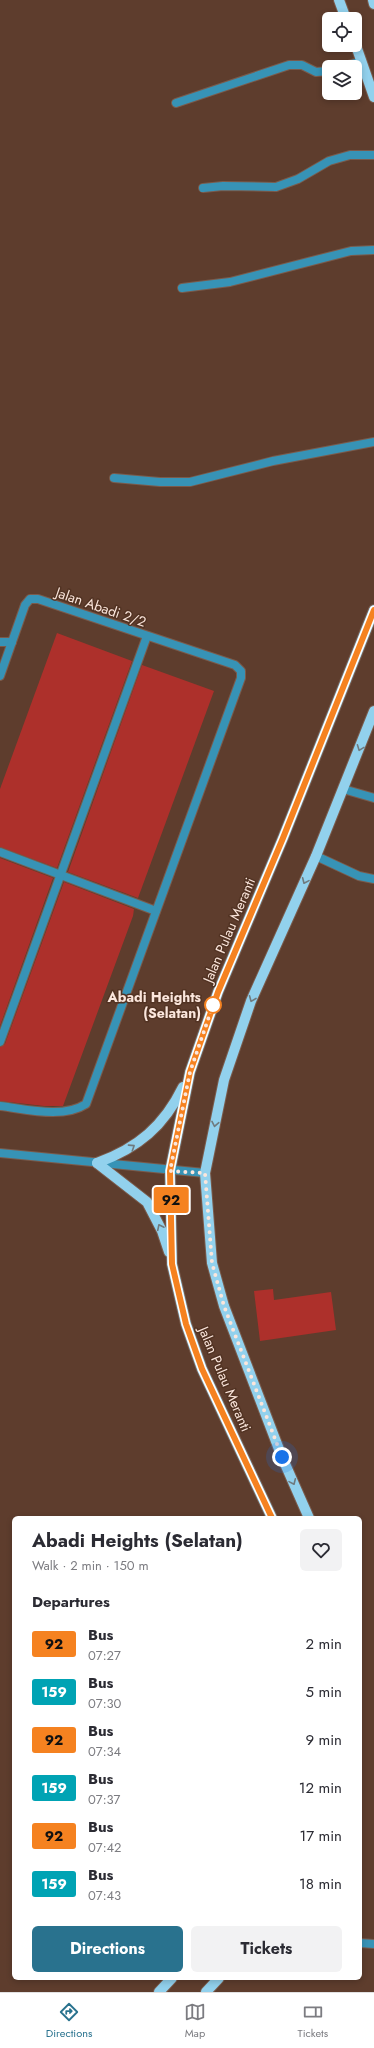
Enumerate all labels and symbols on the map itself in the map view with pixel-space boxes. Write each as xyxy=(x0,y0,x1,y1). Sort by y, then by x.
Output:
street label: Jalan Abadi 2/2 xyxy=(51,582,149,632)
one-way arrow xyxy=(356,744,364,751)
street label: Jalan Pulau Meranti xyxy=(197,874,260,987)
one-way arrow xyxy=(302,876,310,884)
place label: Abadi Heights (Selatan) xyxy=(107,987,202,1023)
marker: Abadi Heights (Selatan) xyxy=(204,996,222,1014)
one-way arrow xyxy=(248,996,256,1003)
one-way arrow xyxy=(211,1121,220,1127)
one-way arrow xyxy=(128,1144,135,1152)
line badge: 92 xyxy=(153,1187,189,1213)
one-way arrow xyxy=(157,1224,165,1232)
street label: Jalan Pulau Meranti xyxy=(193,1322,256,1435)
your location xyxy=(272,1447,292,1467)
one-way arrow xyxy=(288,1477,296,1485)

